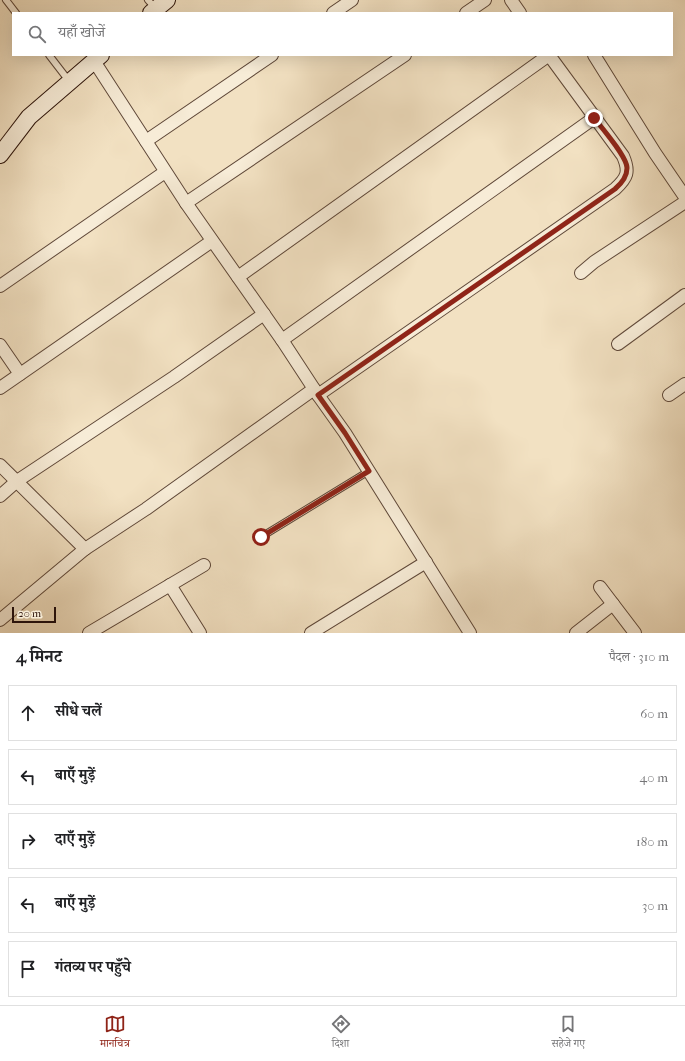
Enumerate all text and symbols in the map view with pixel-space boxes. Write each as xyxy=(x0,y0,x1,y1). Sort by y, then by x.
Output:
search box xyxy=(12,12,673,56)
icon: search xyxy=(26,23,48,45)
text: यहाँ खोजें xyxy=(58,23,105,41)
route end xyxy=(585,109,603,127)
route start xyxy=(252,528,270,546)
scale bar xyxy=(12,605,56,624)
text: 20 m xyxy=(18,607,41,620)
text: 4 मिनट xyxy=(16,646,62,666)
text: पैदल · 310 m xyxy=(609,649,669,664)
icon: ahead xyxy=(17,702,39,724)
text: सीधे चलें xyxy=(55,702,102,720)
text: 60 m xyxy=(640,706,668,721)
icon: left xyxy=(17,766,39,788)
text: बाएँ मुड़ें xyxy=(55,766,95,784)
text: 40 m xyxy=(640,770,668,785)
icon: right xyxy=(17,830,39,852)
text: दाएँ मुड़ें xyxy=(55,830,95,848)
text: 180 m xyxy=(636,834,668,849)
icon: left xyxy=(17,894,39,916)
text: बाएँ मुड़ें xyxy=(55,894,95,912)
text: 30 m xyxy=(642,898,668,913)
icon: arrive xyxy=(17,958,39,980)
text: गंतव्य पर पहुँचे xyxy=(55,958,131,976)
tab: मानचित्र xyxy=(100,1013,130,1054)
tab: दिशा xyxy=(330,1013,352,1054)
tab: सहेजे गए xyxy=(551,1013,585,1054)

